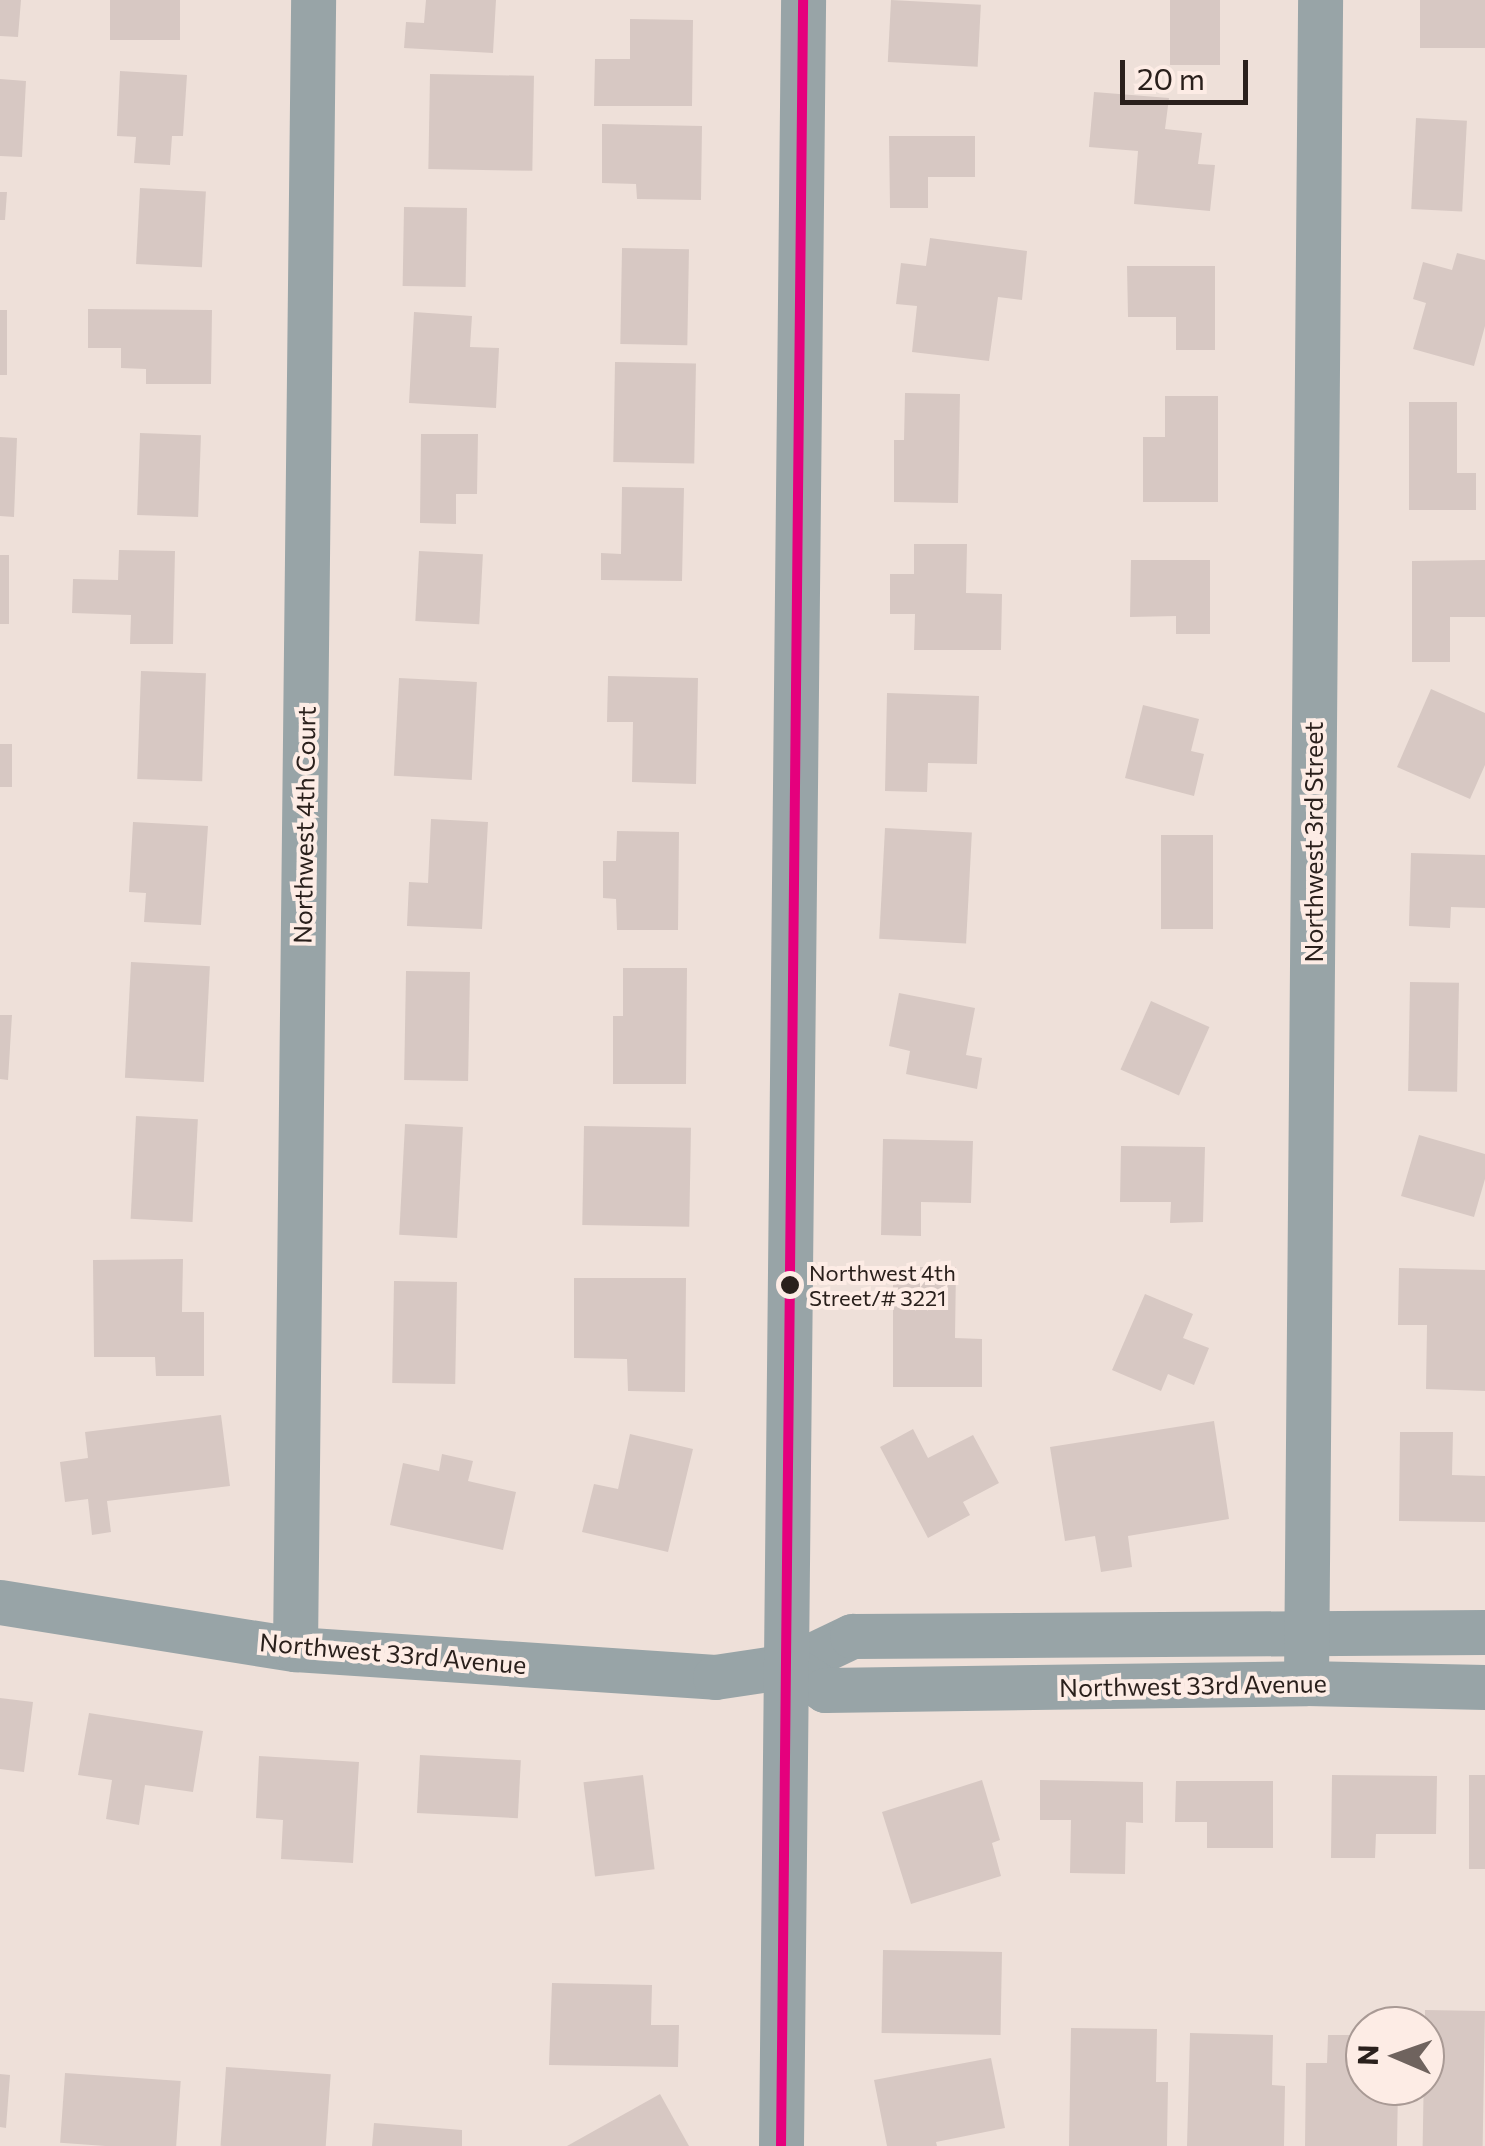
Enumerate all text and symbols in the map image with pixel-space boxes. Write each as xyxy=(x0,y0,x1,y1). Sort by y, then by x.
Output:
scale bar xyxy=(1125,40,1252,102)
text: 20 m xyxy=(1137,59,1205,96)
street label: Northwest 4th Court xyxy=(287,706,321,944)
street label: Northwest 3rd Street xyxy=(1298,722,1328,962)
place label: Northwest 4th Street/# 3221 xyxy=(809,1259,956,1310)
marker: Northwest 4th Street/# 3221 xyxy=(780,1275,800,1295)
street label: Northwest 33rd Avenue xyxy=(258,1626,528,1680)
street label: Northwest 33rd Avenue xyxy=(1059,1668,1327,1702)
north arrow xyxy=(1345,2006,1445,2106)
text: N xyxy=(1350,2044,1384,2066)

